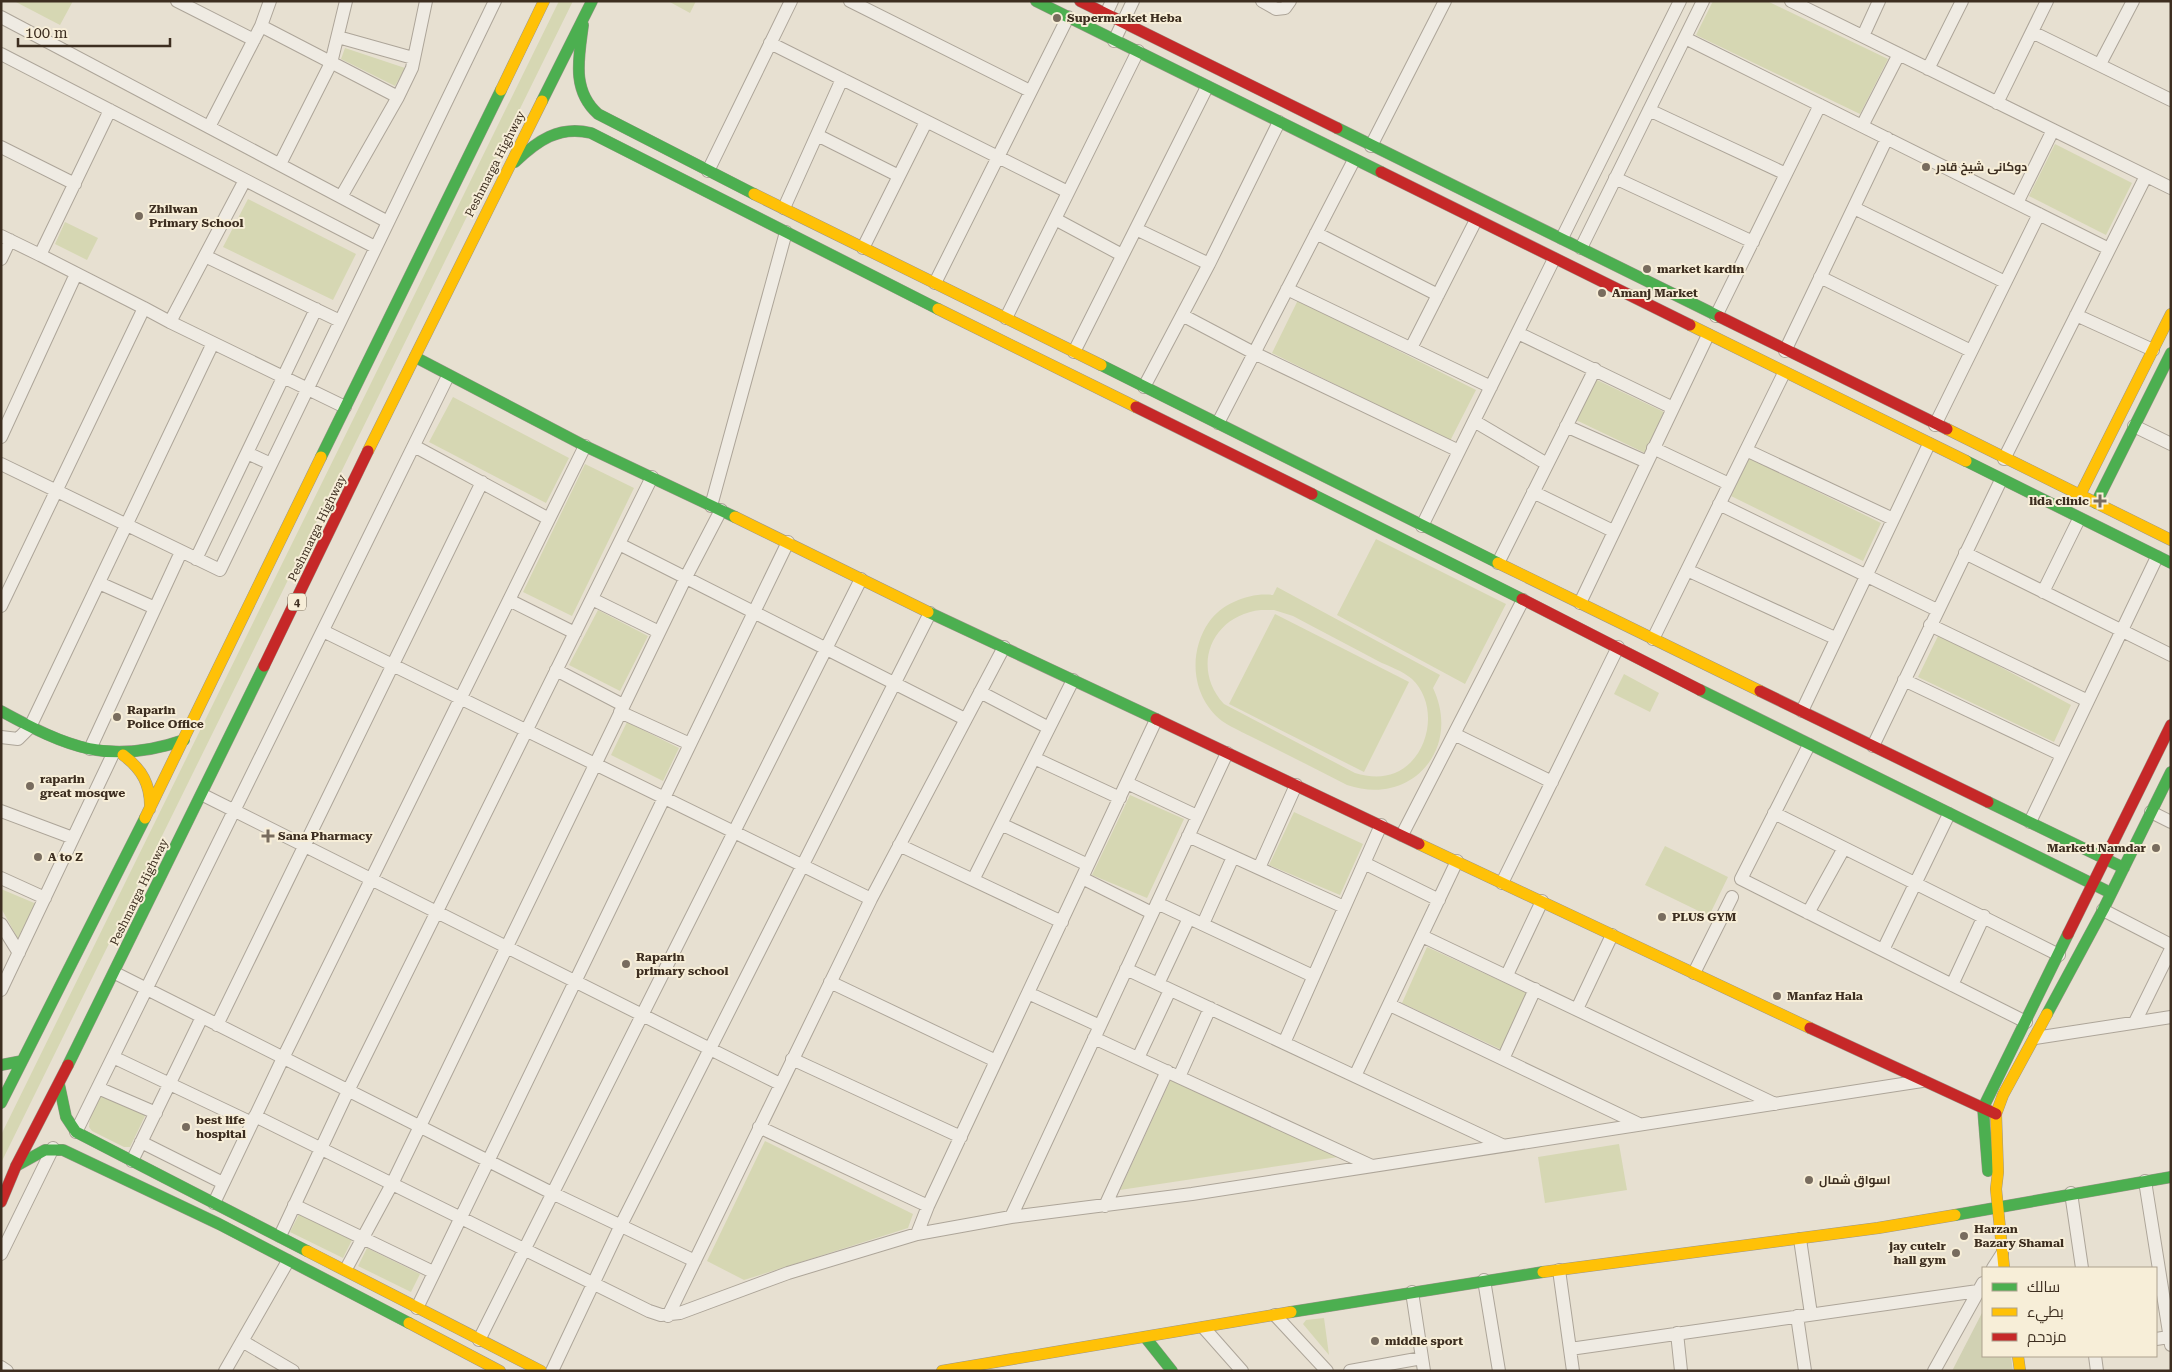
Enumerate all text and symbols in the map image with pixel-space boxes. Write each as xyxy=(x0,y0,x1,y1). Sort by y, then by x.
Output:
place label: Supermarket Heba xyxy=(1067,11,1182,25)
marker: Supermarket Heba xyxy=(1051,12,1063,24)
scale bar xyxy=(18,15,170,47)
text: 100 m xyxy=(25,24,68,42)
street label: Peshmarga Highway xyxy=(462,108,528,219)
place label: دوکانی شیخ قادر xyxy=(1935,160,2027,176)
marker: دوکانی شیخ قادر xyxy=(1920,161,1932,173)
place label: Zhilwan Primary School xyxy=(149,202,244,230)
marker: Zhilwan Primary School xyxy=(133,210,145,222)
place label: market kardin xyxy=(1657,262,1744,276)
marker: market kardin xyxy=(1641,263,1653,275)
place label: Amanj Market xyxy=(1612,286,1698,300)
marker: Amanj Market xyxy=(1596,287,1608,299)
street label: Peshmarga Highway xyxy=(285,471,349,584)
place label: lida clinic xyxy=(2029,494,2089,508)
marker: lida clinic xyxy=(2093,494,2107,508)
road number: 4 xyxy=(288,594,306,610)
place label: Raparin Police Office xyxy=(127,703,204,731)
marker: Raparin Police Office xyxy=(111,711,123,723)
place label: raparin great mosqwe xyxy=(39,772,125,800)
marker: raparin great mosqwe xyxy=(24,780,36,792)
place label: Sana Pharmacy xyxy=(278,829,373,843)
marker: Sana Pharmacy xyxy=(262,830,274,842)
street label: Peshmarga Highway xyxy=(107,835,171,948)
place label: Marketi Namdar xyxy=(2047,841,2147,855)
marker: Marketi Namdar xyxy=(2150,842,2162,854)
place label: A to Z xyxy=(48,850,83,864)
marker: A to Z xyxy=(32,851,44,863)
place label: PLUS GYM xyxy=(1672,910,1737,924)
marker: PLUS GYM xyxy=(1656,911,1668,923)
place label: Raparin primary school xyxy=(636,950,729,978)
marker: Raparin primary school xyxy=(620,958,632,970)
place label: Manfaz Hala xyxy=(1787,989,1863,1003)
marker: Manfaz Hala xyxy=(1771,990,1783,1002)
place label: best life hospital xyxy=(196,1113,246,1141)
marker: best life hospital xyxy=(180,1121,192,1133)
place label: اسواق شمال xyxy=(1819,1173,1891,1188)
marker: اسواق شمال xyxy=(1803,1174,1815,1186)
place label: Harzan Bazary Shamal xyxy=(1974,1222,2064,1250)
marker: Harzan Bazary Shamal xyxy=(1958,1230,1970,1242)
place label: jay cutelr hall gym xyxy=(1888,1239,1947,1267)
marker: jay cutelr hall gym xyxy=(1950,1247,1962,1259)
legend xyxy=(1982,1267,2157,1357)
text: سالك xyxy=(2027,1278,2060,1296)
text: بطيء xyxy=(2027,1303,2064,1324)
text: مزدحم xyxy=(2027,1328,2067,1347)
place label: middle sport xyxy=(1385,1334,1463,1348)
marker: middle sport xyxy=(1369,1335,1381,1347)

